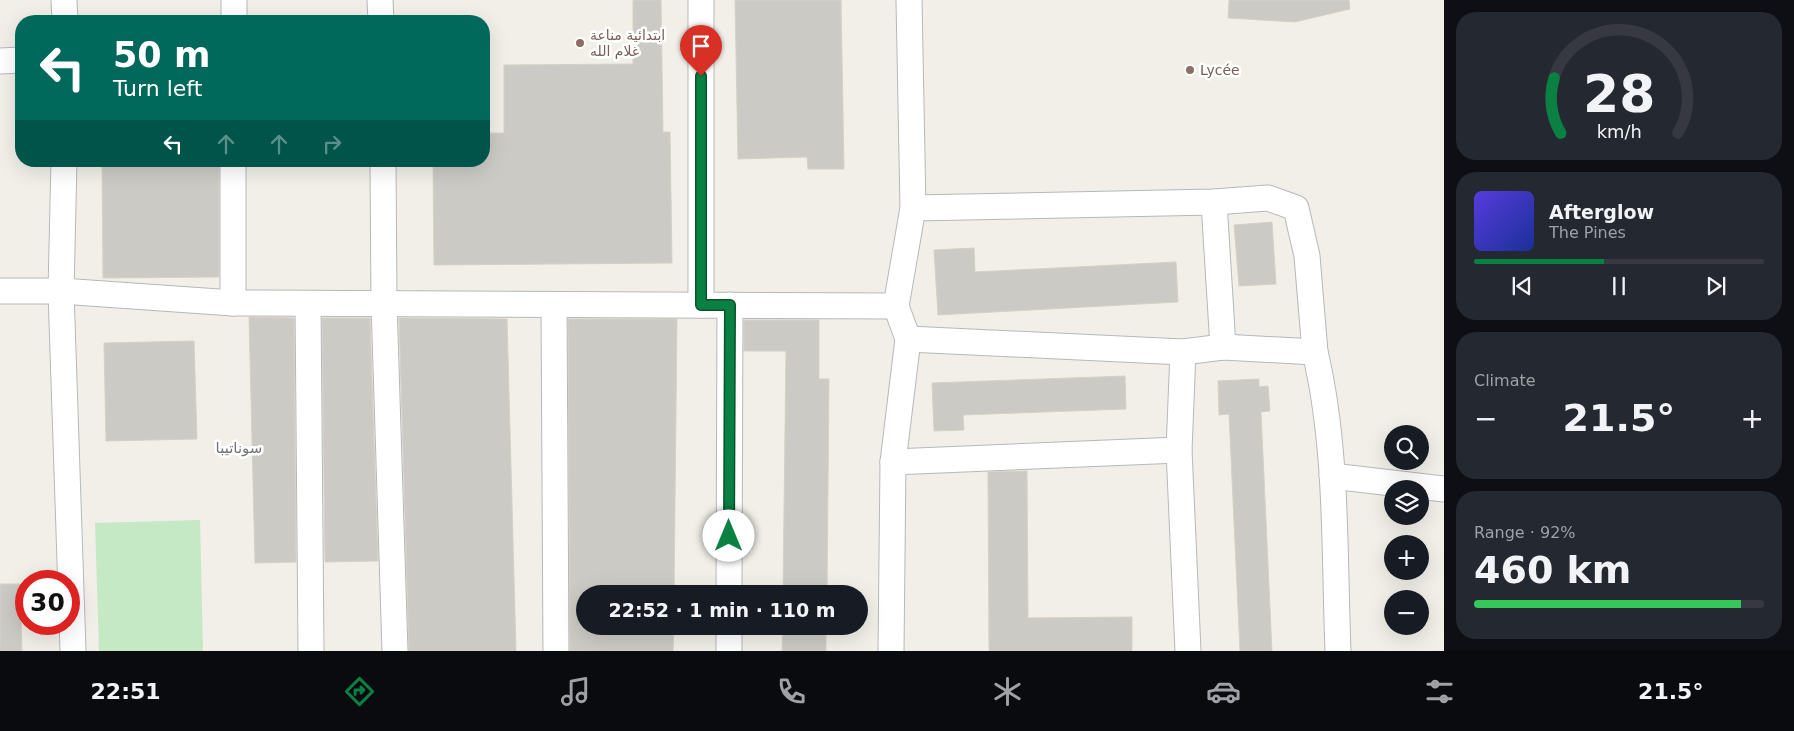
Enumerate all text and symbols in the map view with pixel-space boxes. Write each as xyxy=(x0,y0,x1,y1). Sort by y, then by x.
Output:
pin xyxy=(680,25,722,76)
place label: ابتدائية مناعة غلام الله xyxy=(590,27,665,59)
icon: arrive xyxy=(687,32,715,60)
icon: left xyxy=(30,35,95,100)
text: 50 m xyxy=(113,35,210,75)
marker: ابتدائية مناعة غلام الله xyxy=(574,37,586,49)
place label: Lycée xyxy=(1200,62,1240,78)
marker: Lycée xyxy=(1184,64,1196,76)
text: 28 xyxy=(1583,64,1655,124)
text: Turn left xyxy=(113,76,202,101)
text: km/h xyxy=(1596,121,1642,142)
icon: left xyxy=(159,130,187,158)
icon: ahead xyxy=(212,130,240,158)
icon: ahead xyxy=(265,130,293,158)
icon: right xyxy=(318,130,346,158)
text: Afterglow xyxy=(1549,201,1654,223)
text: The Pines xyxy=(1549,223,1626,242)
icon: previous xyxy=(1508,272,1536,300)
icon: pause xyxy=(1605,272,1633,300)
icon: next xyxy=(1702,272,1730,300)
text: Climate xyxy=(1474,371,1536,390)
text: 21.5° xyxy=(1563,396,1675,440)
text: − xyxy=(1474,402,1497,435)
text: + xyxy=(1741,402,1764,435)
map controls xyxy=(1384,425,1429,635)
button: search xyxy=(1384,425,1429,470)
district label: سوناتيبا xyxy=(216,439,262,457)
button: layers xyxy=(1384,480,1429,525)
position arrow xyxy=(702,509,754,561)
text: Range · 92% xyxy=(1474,523,1576,542)
button: + xyxy=(1384,535,1429,580)
text: 460 km xyxy=(1474,548,1631,592)
speed limit sign: 30 xyxy=(15,570,80,635)
button: − xyxy=(1384,590,1429,635)
text: 22:52 · 1 min · 110 m xyxy=(608,599,836,621)
icon: directions xyxy=(342,674,377,709)
icon: music xyxy=(558,674,593,709)
icon: phone xyxy=(774,674,809,709)
icon: climate xyxy=(990,674,1025,709)
icon: car xyxy=(1206,674,1241,709)
icon: filters xyxy=(1422,674,1457,709)
text: 22:51 xyxy=(91,679,161,704)
text: 21.5° xyxy=(1638,679,1703,704)

